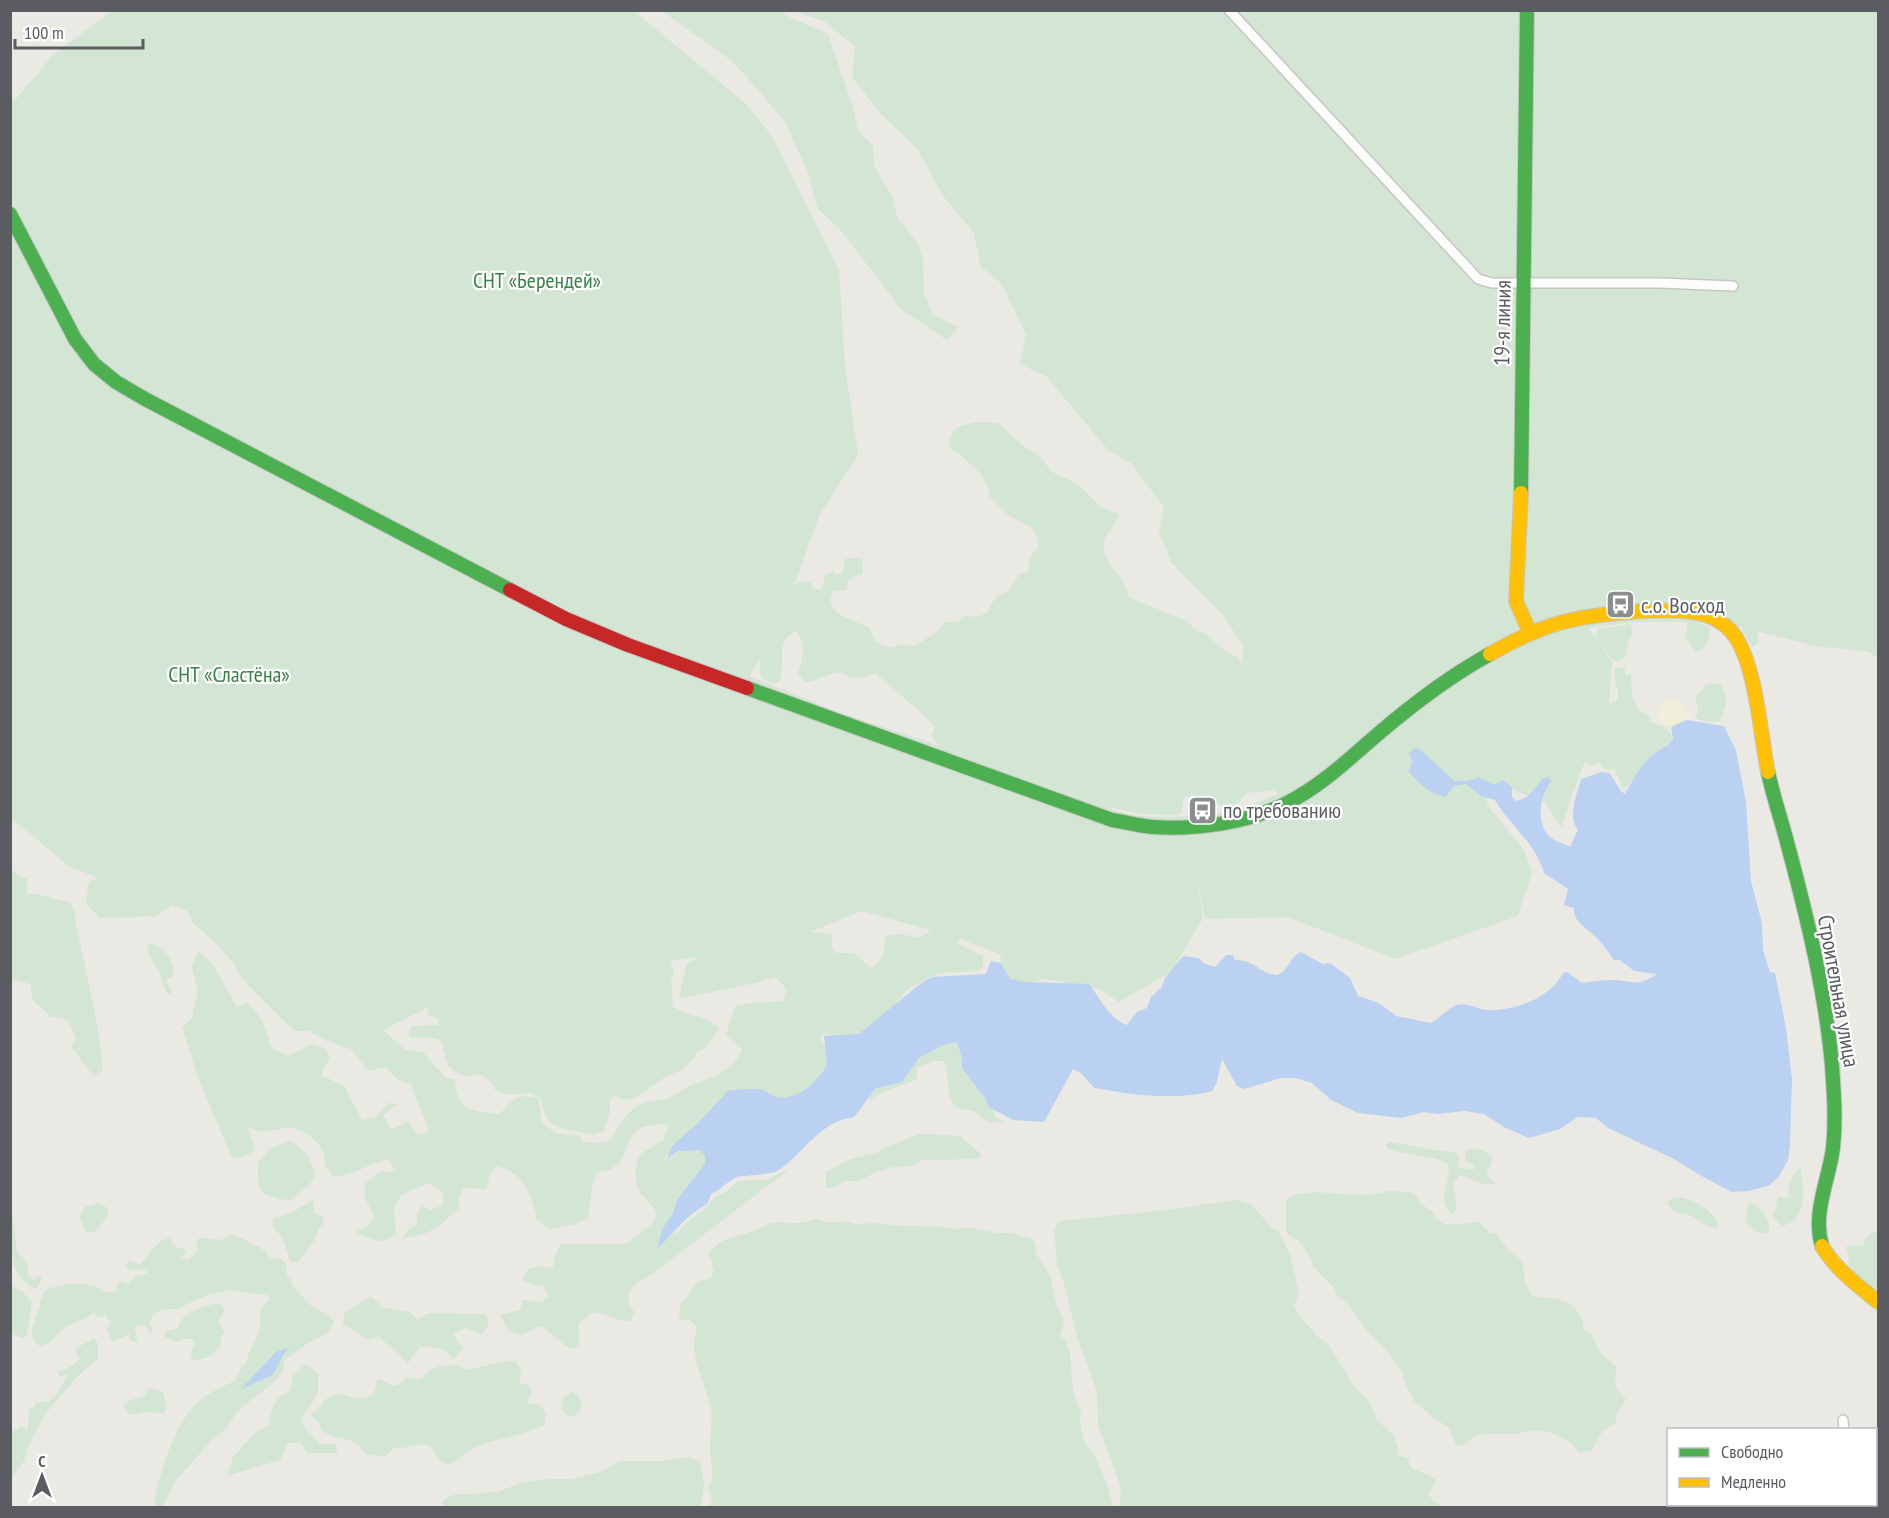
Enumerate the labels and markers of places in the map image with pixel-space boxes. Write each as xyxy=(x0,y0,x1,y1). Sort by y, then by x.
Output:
bus stop icon: с.о. Восход xyxy=(1604,589,1636,621)
place label: с.о. Восход xyxy=(1641,591,1725,619)
bus stop icon: по требованию xyxy=(1186,794,1218,826)
place label: по требованию xyxy=(1223,796,1341,824)

